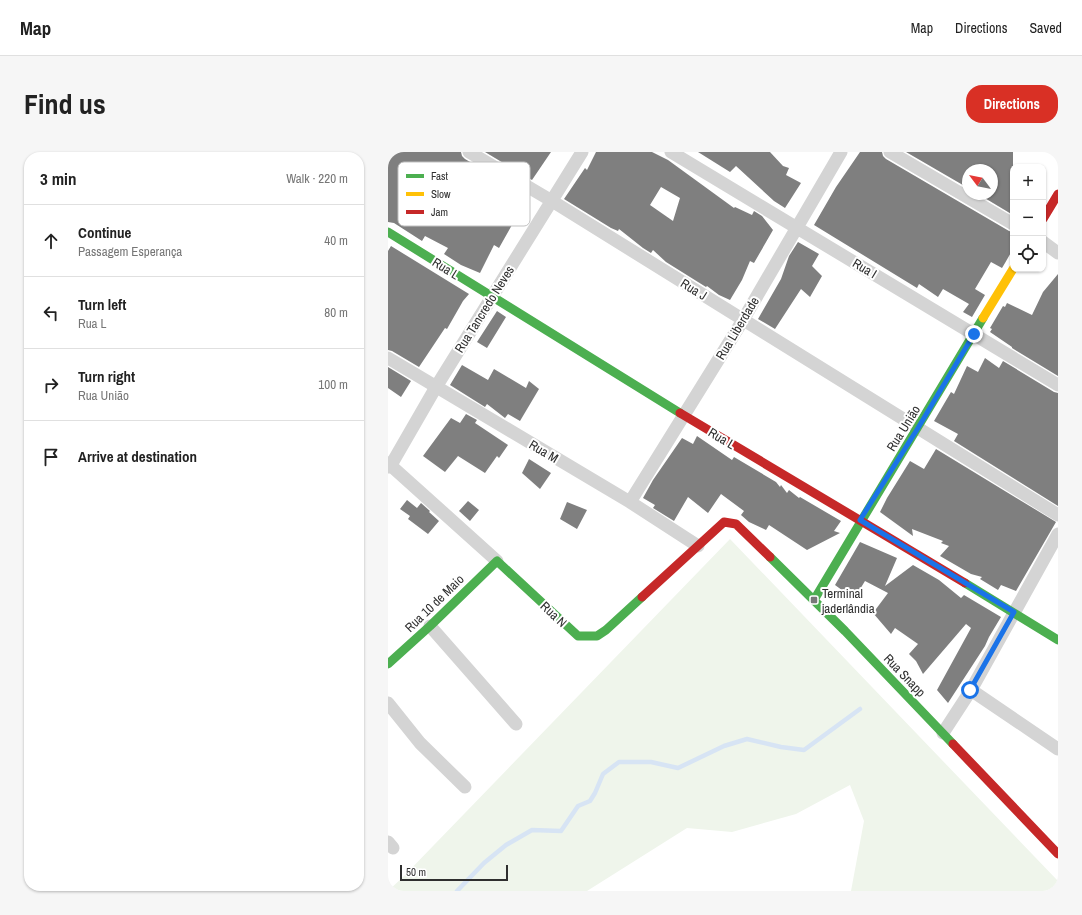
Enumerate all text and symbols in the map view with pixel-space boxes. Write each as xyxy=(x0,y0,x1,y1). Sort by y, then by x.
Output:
text: Map xyxy=(20,15,51,41)
text: Map xyxy=(911,19,933,37)
text: Directions xyxy=(955,19,1007,37)
text: Saved xyxy=(1029,19,1062,37)
text: Find us xyxy=(24,85,106,123)
button: Directions xyxy=(966,85,1058,123)
legend xyxy=(398,162,530,226)
north arrow xyxy=(962,164,998,200)
map controls xyxy=(1010,164,1046,272)
button: + xyxy=(1010,164,1046,200)
text: 3 min xyxy=(40,167,76,190)
text: Fast xyxy=(431,169,449,183)
text: Walk · 220 m xyxy=(286,170,348,187)
text: Slow xyxy=(431,187,451,201)
button: − xyxy=(1010,200,1046,236)
text: Jam xyxy=(431,205,448,219)
text: Continue xyxy=(78,222,131,243)
icon: ahead xyxy=(40,230,62,252)
text: 40 m xyxy=(324,232,348,249)
button: locate xyxy=(1010,236,1046,272)
text: Passagem Esperança xyxy=(78,243,182,260)
street label: Rua L xyxy=(429,254,462,283)
street label: Rua I xyxy=(849,255,880,282)
street label: Rua Tancredo Neves xyxy=(451,263,518,356)
street label: Rua J xyxy=(677,275,710,304)
text: Turn left xyxy=(78,294,126,315)
street label: Rua Liberdade xyxy=(712,294,763,363)
icon: left xyxy=(40,302,62,324)
text: 80 m xyxy=(324,304,348,321)
text: Rua L xyxy=(78,315,106,332)
route end xyxy=(965,325,983,343)
text: Turn right xyxy=(78,366,135,387)
icon: right xyxy=(40,374,62,396)
text: 100 m xyxy=(318,376,348,393)
text: Rua União xyxy=(78,387,129,404)
street label: Rua União xyxy=(883,402,924,454)
street label: Rua L xyxy=(705,424,738,453)
street label: Rua M xyxy=(526,436,562,467)
icon: arrive xyxy=(40,446,62,468)
text: Arrive at destination xyxy=(78,446,197,467)
street label: Rua 10 de Maio xyxy=(401,571,468,636)
place label: Terminal jaderlândia xyxy=(821,585,875,617)
marker: Terminal jaderlândia xyxy=(809,595,819,605)
street label: Rua N xyxy=(537,598,571,631)
street label: Rua Snapp xyxy=(880,650,929,700)
route start xyxy=(961,681,979,699)
scale bar xyxy=(400,863,508,882)
text: 50 m xyxy=(406,865,426,879)

